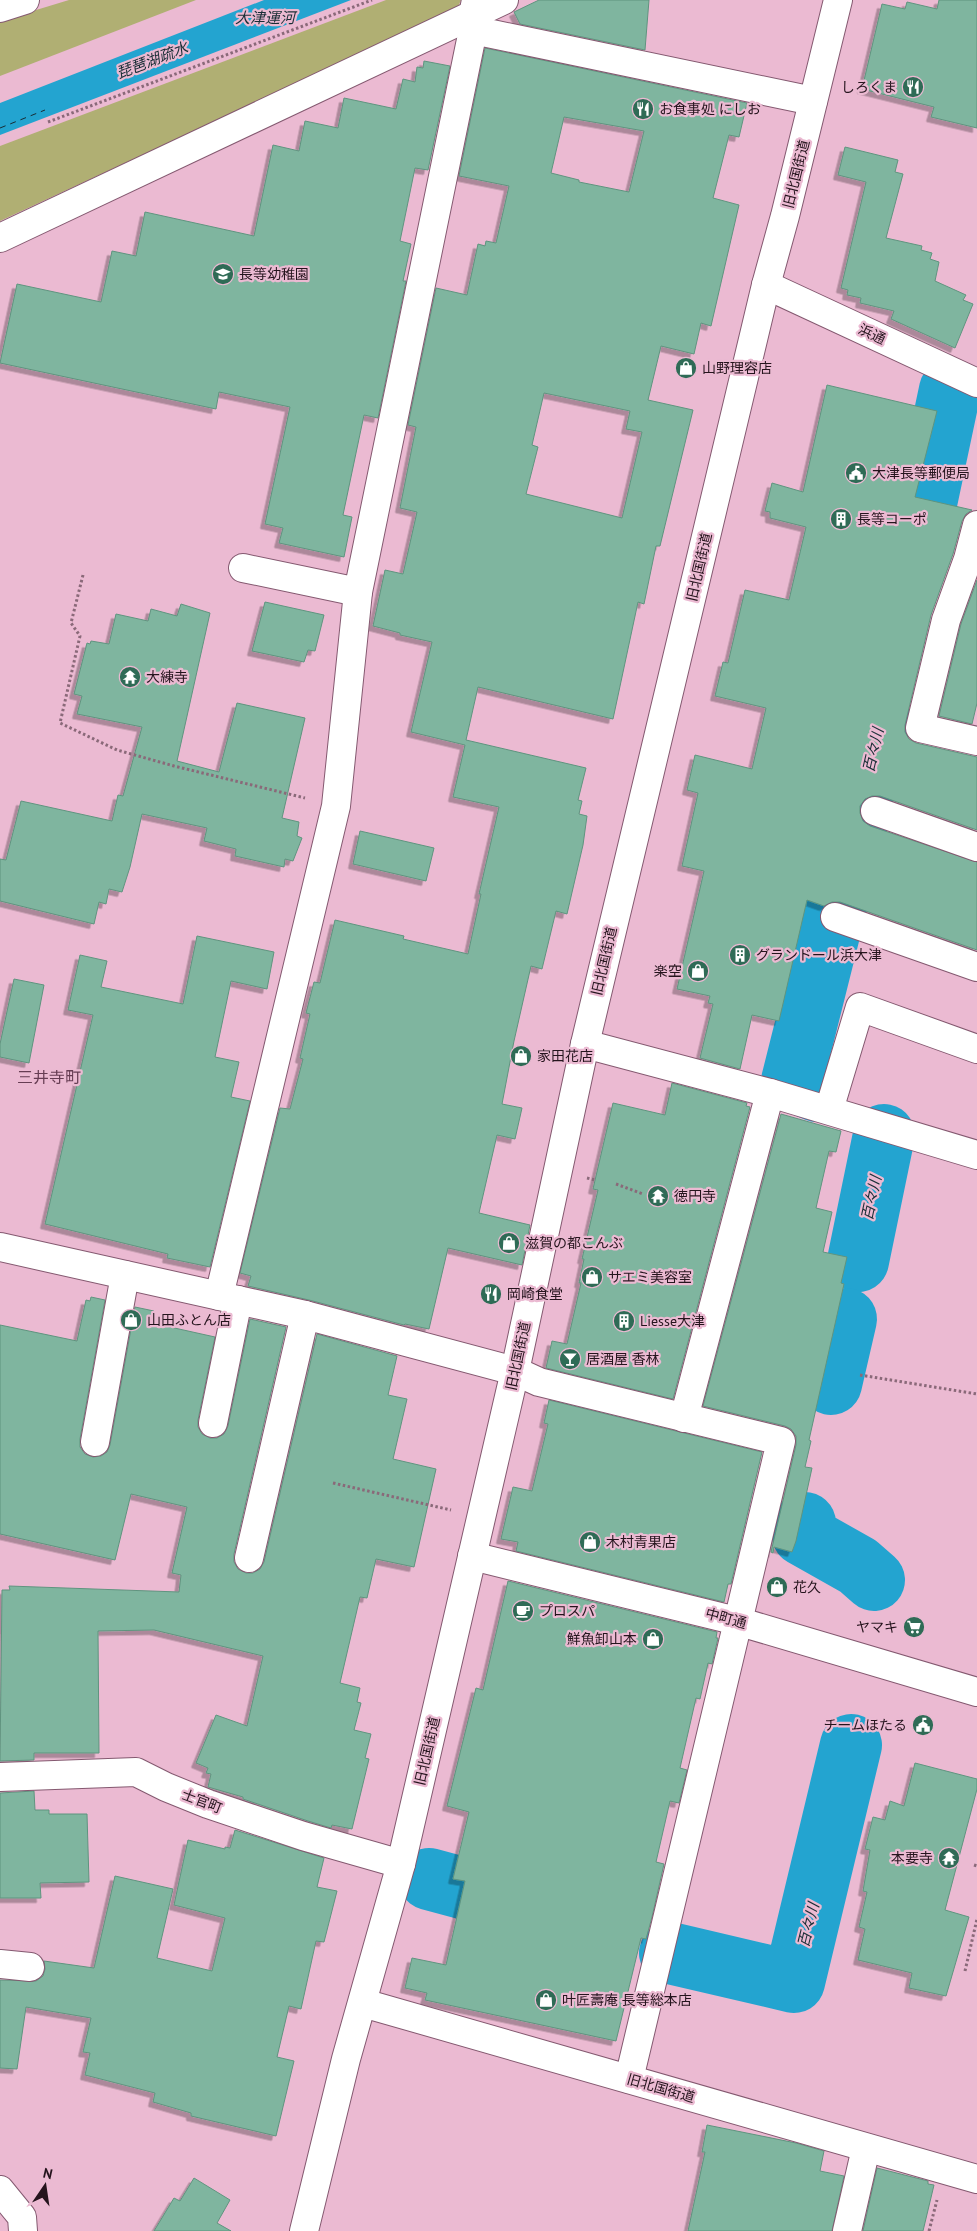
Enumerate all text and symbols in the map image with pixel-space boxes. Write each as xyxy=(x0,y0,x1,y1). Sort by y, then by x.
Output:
water label: 大津運河 xyxy=(235,8,298,27)
water label: 琵琶湖疏水 xyxy=(114,37,192,82)
restaurant icon: しろくま xyxy=(901,75,925,99)
place label: しろくま xyxy=(841,78,897,96)
restaurant icon: お食事処 にしお xyxy=(631,97,655,121)
place label: お食事処 にしお xyxy=(659,100,761,118)
street label: 旧北国街道 xyxy=(779,138,813,210)
school or university icon: 長等幼稚園 xyxy=(211,262,235,286)
place label: 長等幼稚園 xyxy=(239,265,309,283)
street label: 浜通 xyxy=(856,320,888,348)
shop icon: 山野理容店 xyxy=(674,356,698,380)
place label: 山野理容店 xyxy=(702,359,772,377)
public building icon: 大津長等郵便局 xyxy=(844,461,868,485)
place label: 大津長等郵便局 xyxy=(872,464,970,482)
building icon: 長等コーポ xyxy=(829,507,853,531)
place label: 長等コーポ xyxy=(857,510,927,528)
street label: 旧北国街道 xyxy=(682,531,716,603)
temple icon: 大練寺 xyxy=(118,665,142,689)
place label: 大練寺 xyxy=(146,668,188,686)
water label: 百々川 xyxy=(859,724,888,774)
street label: 旧北国街道 xyxy=(587,925,621,997)
building icon: グランドール浜大津 xyxy=(728,943,752,967)
place label: グランドール浜大津 xyxy=(756,946,882,964)
shop icon: 楽空 xyxy=(686,959,710,983)
place label: 楽空 xyxy=(654,962,682,980)
shop icon: 家田花店 xyxy=(509,1044,533,1068)
place label: 家田花店 xyxy=(537,1047,593,1065)
district label: 三井寺町 xyxy=(17,1067,81,1087)
water label: 百々川 xyxy=(857,1172,885,1222)
temple icon: 徳円寺 xyxy=(646,1184,670,1208)
place label: 徳円寺 xyxy=(674,1187,716,1205)
shop icon: 滋賀の都こんぶ xyxy=(497,1231,521,1255)
place label: 滋賀の都こんぶ xyxy=(525,1234,623,1252)
shop icon: サエミ美容室 xyxy=(580,1265,604,1289)
place label: サエミ美容室 xyxy=(608,1268,692,1286)
restaurant icon: 岡崎食堂 xyxy=(479,1282,503,1306)
place label: 岡崎食堂 xyxy=(507,1285,563,1303)
shop icon: 山田ふとん店 xyxy=(119,1308,143,1332)
building icon: Liesse大津 xyxy=(612,1309,636,1333)
place label: 山田ふとん店 xyxy=(147,1311,231,1329)
place label: Liesse大津 xyxy=(640,1312,705,1330)
street label: 旧北国街道 xyxy=(502,1320,534,1392)
bar icon: 居酒屋 香林 xyxy=(558,1347,582,1371)
place label: 居酒屋 香林 xyxy=(586,1350,660,1368)
shop icon: 木村青果店 xyxy=(578,1530,602,1554)
place label: 木村青果店 xyxy=(606,1533,676,1551)
shop icon: 花久 xyxy=(765,1575,789,1599)
place label: 花久 xyxy=(793,1578,821,1596)
cafe icon: プロスパ xyxy=(511,1599,535,1623)
place label: プロスパ xyxy=(539,1602,595,1620)
street label: 中町通 xyxy=(703,1604,749,1632)
supermarket icon: ヤマキ xyxy=(902,1615,926,1639)
place label: ヤマキ xyxy=(856,1618,898,1636)
shop icon: 鮮魚卸山本 xyxy=(641,1627,665,1651)
place label: 鮮魚卸山本 xyxy=(567,1630,637,1648)
public building icon: チームほたる xyxy=(911,1713,935,1737)
street label: 旧北国街道 xyxy=(410,1715,444,1787)
place label: チームほたる xyxy=(823,1716,907,1734)
street label: 士官町 xyxy=(179,1785,225,1817)
temple icon: 本要寺 xyxy=(937,1846,961,1870)
place label: 本要寺 xyxy=(891,1849,933,1867)
water label: 百々川 xyxy=(793,1899,823,1949)
shop icon: 叶匠壽庵 長等総本店 xyxy=(534,1988,558,2012)
place label: 叶匠壽庵 長等総本店 xyxy=(562,1991,692,2009)
street label: 旧北国街道 xyxy=(625,2070,697,2106)
north arrow xyxy=(20,2161,70,2211)
text: N xyxy=(41,2164,54,2183)

